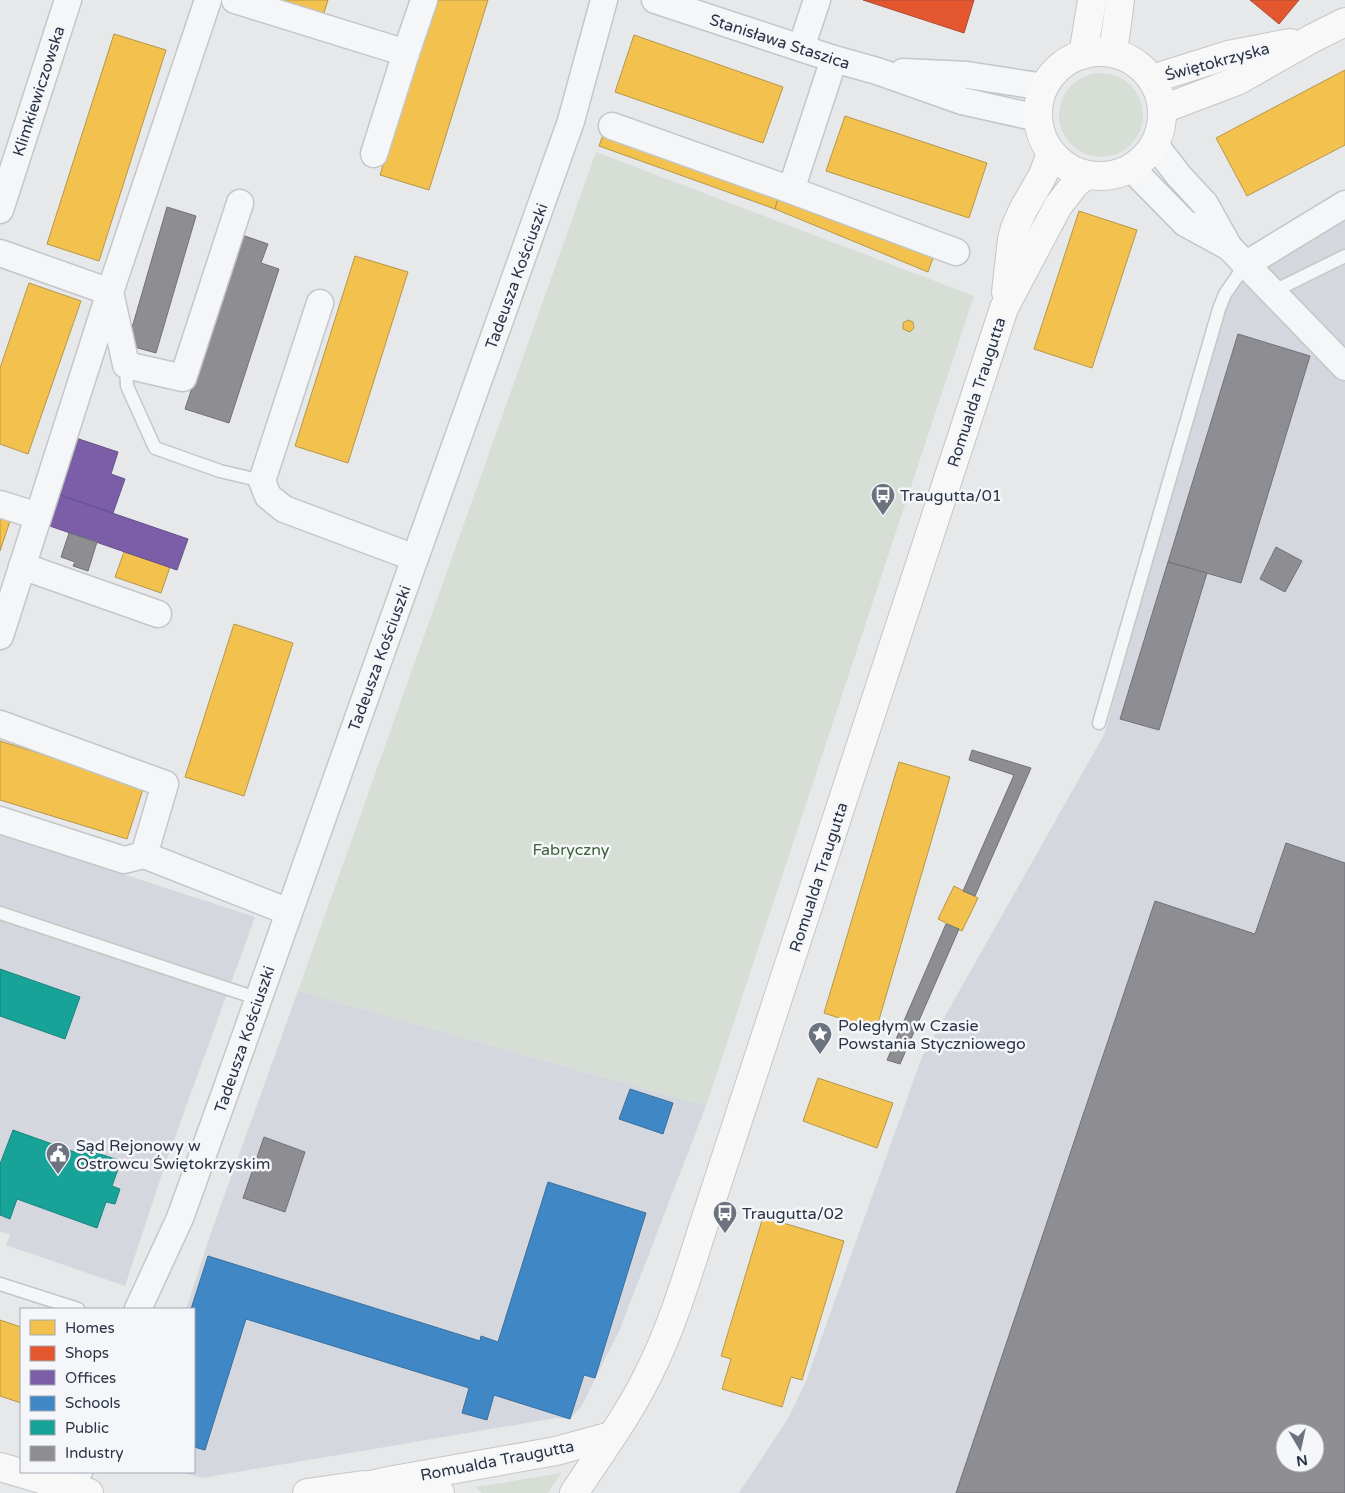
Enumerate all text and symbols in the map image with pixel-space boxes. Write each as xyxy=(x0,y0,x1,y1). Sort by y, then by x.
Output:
street label: Stanisława Staszica xyxy=(707,10,852,74)
street label: Klimkiewiczowska xyxy=(8,24,69,159)
street label: Świętokrzyska xyxy=(1163,38,1272,86)
street label: Tadeusza Kościuszki xyxy=(481,201,553,352)
street label: Romualda Traugutta xyxy=(943,315,1011,470)
bus stop icon: Traugutta/01 xyxy=(870,482,896,516)
place label: Traugutta/01 xyxy=(900,486,1002,506)
street label: Tadeusza Kościuszki xyxy=(344,583,416,734)
street label: Romualda Traugutta xyxy=(785,800,853,955)
park label: Fabryczny xyxy=(533,840,610,860)
street label: Tadeusza Kościuszki xyxy=(210,963,279,1115)
place label: Poległym w Czasie Powstania Styczniowego xyxy=(838,1016,1026,1054)
place icon: Poległym w Czasie Powstania Styczniowego xyxy=(807,1021,833,1055)
place label: Sąd Rejonowy w Ostrowcu Świętokrzyskim xyxy=(76,1136,270,1174)
public building icon: Sąd Rejonowy w Ostrowcu Świętokrzyskim xyxy=(45,1141,71,1175)
bus stop icon: Traugutta/02 xyxy=(712,1200,738,1234)
place label: Traugutta/02 xyxy=(742,1204,844,1224)
legend xyxy=(20,1308,195,1473)
text: Homes xyxy=(65,1319,115,1337)
text: Shops xyxy=(65,1344,109,1362)
text: Offices xyxy=(65,1369,116,1387)
text: Schools xyxy=(65,1394,121,1412)
text: Public xyxy=(65,1419,109,1437)
north arrow xyxy=(1275,1423,1325,1473)
street label: Romualda Traugutta xyxy=(419,1436,576,1486)
text: Industry xyxy=(65,1444,124,1462)
text: N xyxy=(1295,1451,1309,1470)

